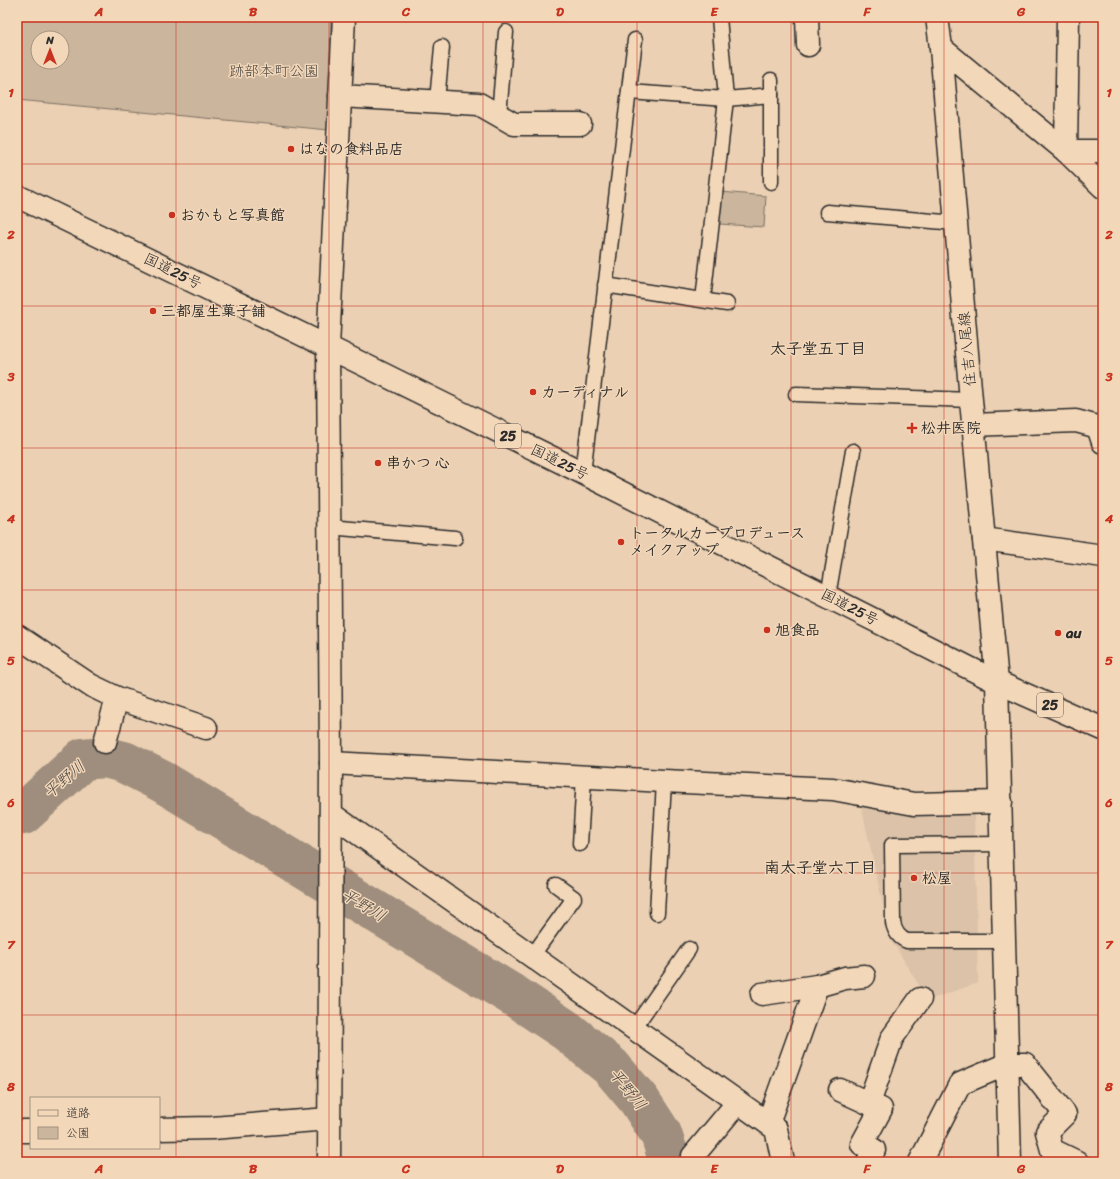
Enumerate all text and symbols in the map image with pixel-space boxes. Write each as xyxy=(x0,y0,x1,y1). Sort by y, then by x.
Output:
text: A xyxy=(94,0,103,23)
text: B xyxy=(249,0,258,23)
text: C xyxy=(401,0,411,23)
text: D xyxy=(556,0,564,23)
text: E xyxy=(710,0,719,23)
text: F xyxy=(862,0,871,23)
text: G xyxy=(1016,0,1026,23)
north arrow xyxy=(30,30,70,70)
text: N xyxy=(45,31,54,50)
park label: 跡部本町公園 xyxy=(229,58,319,84)
text: 1 xyxy=(8,81,14,104)
text: 1 xyxy=(1106,81,1112,104)
place label: はなの食料品店 xyxy=(299,136,404,162)
marker: はなの食料品店 xyxy=(286,144,296,154)
place label: おかもと写真館 xyxy=(180,202,285,228)
marker: おかもと写真館 xyxy=(167,210,177,220)
text: 2 xyxy=(6,223,15,246)
text: 2 xyxy=(1104,223,1113,246)
street label: 国道25号 xyxy=(139,246,207,296)
place label: 三都屋生菓子舗 xyxy=(161,298,266,324)
marker: 三都屋生菓子舗 xyxy=(148,306,158,316)
street label: 住吉八尾線 xyxy=(951,311,983,387)
district label: 太子堂五丁目 xyxy=(770,334,866,363)
text: 3 xyxy=(6,365,15,388)
text: 3 xyxy=(1104,365,1113,388)
place label: カーディナル xyxy=(541,379,629,405)
marker: カーディナル xyxy=(528,387,538,397)
place label: 松井医院 xyxy=(921,415,981,441)
marker: 松井医院 xyxy=(906,422,918,434)
road number: 25 xyxy=(495,424,521,448)
street label: 国道25号 xyxy=(526,437,594,487)
place label: 串かつ 心 xyxy=(386,450,450,476)
marker: 串かつ 心 xyxy=(373,458,383,468)
text: 4 xyxy=(6,507,16,530)
text: 4 xyxy=(1104,507,1114,530)
place label: トータルカープロデュース メイクアップ xyxy=(629,520,805,563)
marker: トータルカープロデュース メイクアップ xyxy=(616,537,626,547)
street label: 国道25号 xyxy=(816,581,884,633)
place label: 旭食品 xyxy=(775,617,820,643)
place label: au xyxy=(1065,620,1083,646)
marker: 旭食品 xyxy=(762,625,772,635)
marker: au xyxy=(1053,628,1063,638)
text: 5 xyxy=(7,649,15,672)
text: 5 xyxy=(1105,649,1113,672)
road number: 25 xyxy=(1037,693,1063,717)
water label: 平野川 xyxy=(36,752,92,806)
text: 6 xyxy=(6,791,15,814)
text: 6 xyxy=(1104,791,1113,814)
district label: 南太子堂六丁目 xyxy=(764,853,876,882)
place label: 松屋 xyxy=(922,865,952,891)
marker: 松屋 xyxy=(909,873,919,883)
water label: 平野川 xyxy=(336,880,392,930)
text: 7 xyxy=(7,933,16,956)
text: 7 xyxy=(1105,933,1114,956)
water label: 平野川 xyxy=(602,1061,654,1117)
text: 8 xyxy=(6,1075,15,1098)
text: 8 xyxy=(1104,1075,1113,1098)
legend xyxy=(30,1097,160,1149)
text: 道路 xyxy=(66,1102,90,1124)
text: 公園 xyxy=(66,1122,90,1144)
text: A xyxy=(94,1157,103,1179)
text: B xyxy=(249,1157,258,1179)
text: C xyxy=(401,1157,411,1179)
text: D xyxy=(556,1157,564,1179)
text: E xyxy=(710,1157,719,1179)
text: F xyxy=(862,1157,871,1179)
text: G xyxy=(1016,1157,1026,1179)

